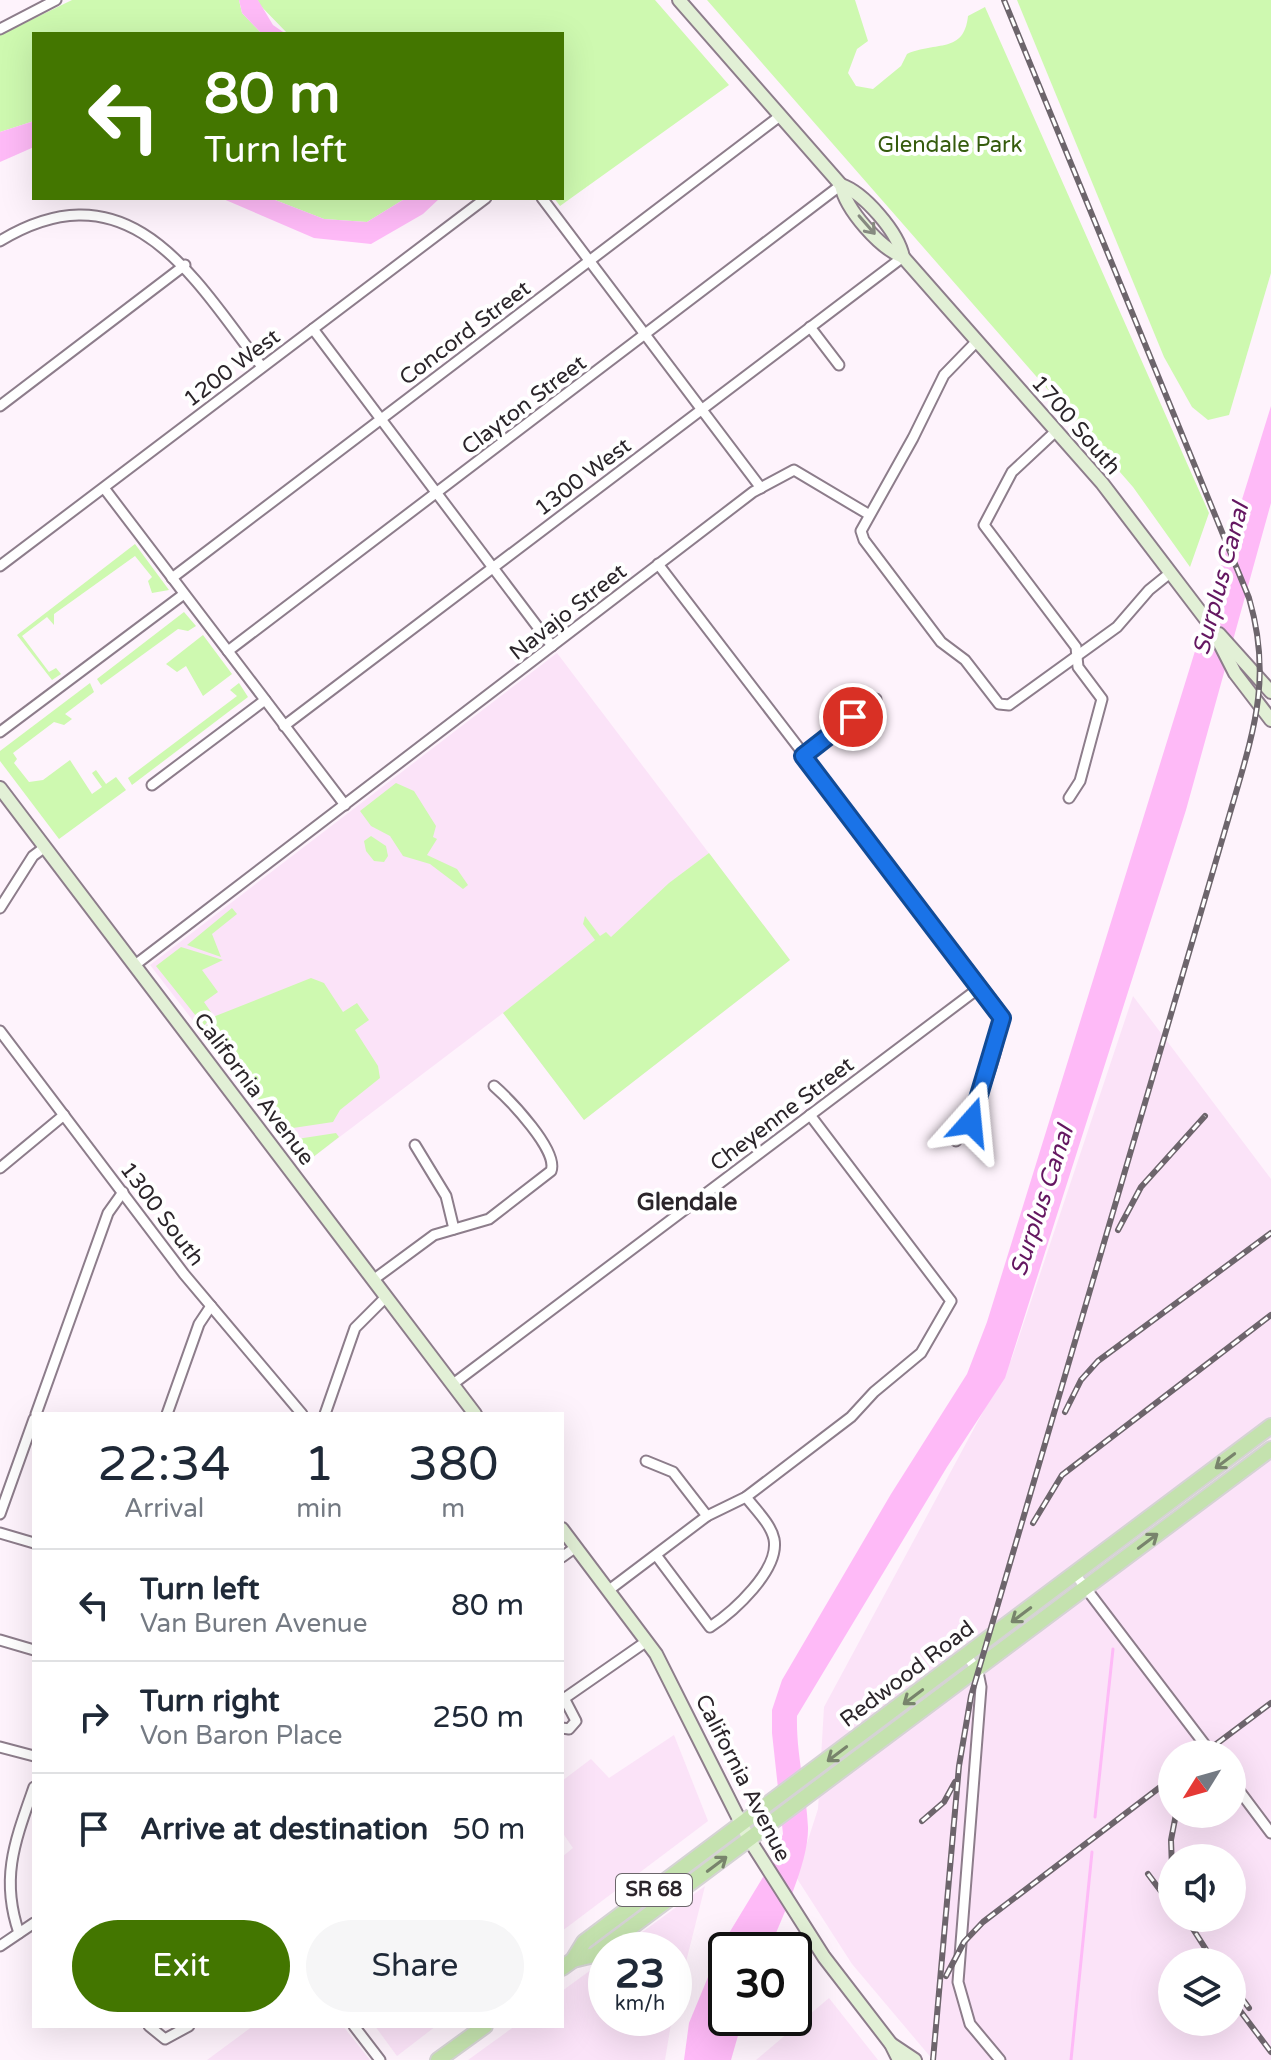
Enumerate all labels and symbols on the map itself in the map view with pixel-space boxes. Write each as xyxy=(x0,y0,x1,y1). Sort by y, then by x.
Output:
park label: Glendale Park xyxy=(878,132,1022,158)
one-way arrow xyxy=(858,215,876,235)
street label: Concord Street xyxy=(394,275,536,391)
street label: 1200 West xyxy=(179,323,285,413)
street label: Clayton Street xyxy=(457,350,591,460)
street label: 1700 South xyxy=(1026,370,1126,480)
street label: 1300 West xyxy=(530,432,636,522)
water label: Surplus Canal xyxy=(1187,497,1256,658)
street label: Navajo Street xyxy=(504,558,632,666)
pin xyxy=(819,683,887,751)
street label: California Avenue xyxy=(188,1008,320,1170)
street label: Cheyenne Street xyxy=(705,1052,859,1176)
position arrow xyxy=(929,1080,1013,1164)
water label: Surplus Canal xyxy=(1004,1119,1081,1280)
street label: 1300 South xyxy=(115,1157,209,1271)
district label: Glendale xyxy=(637,1188,738,1217)
one-way arrow xyxy=(1215,1453,1236,1470)
one-way arrow xyxy=(1137,1533,1158,1550)
one-way arrow xyxy=(1011,1606,1032,1623)
street label: Redwood Road xyxy=(835,1615,979,1733)
one-way arrow xyxy=(903,1688,924,1705)
street label: California Avenue xyxy=(690,1690,796,1866)
north arrow xyxy=(1158,1740,1246,1828)
one-way arrow xyxy=(827,1746,849,1762)
one-way arrow xyxy=(705,1855,727,1872)
road number: SR 68 xyxy=(616,1874,692,1906)
speed limit sign: 30 xyxy=(708,1932,812,2036)

